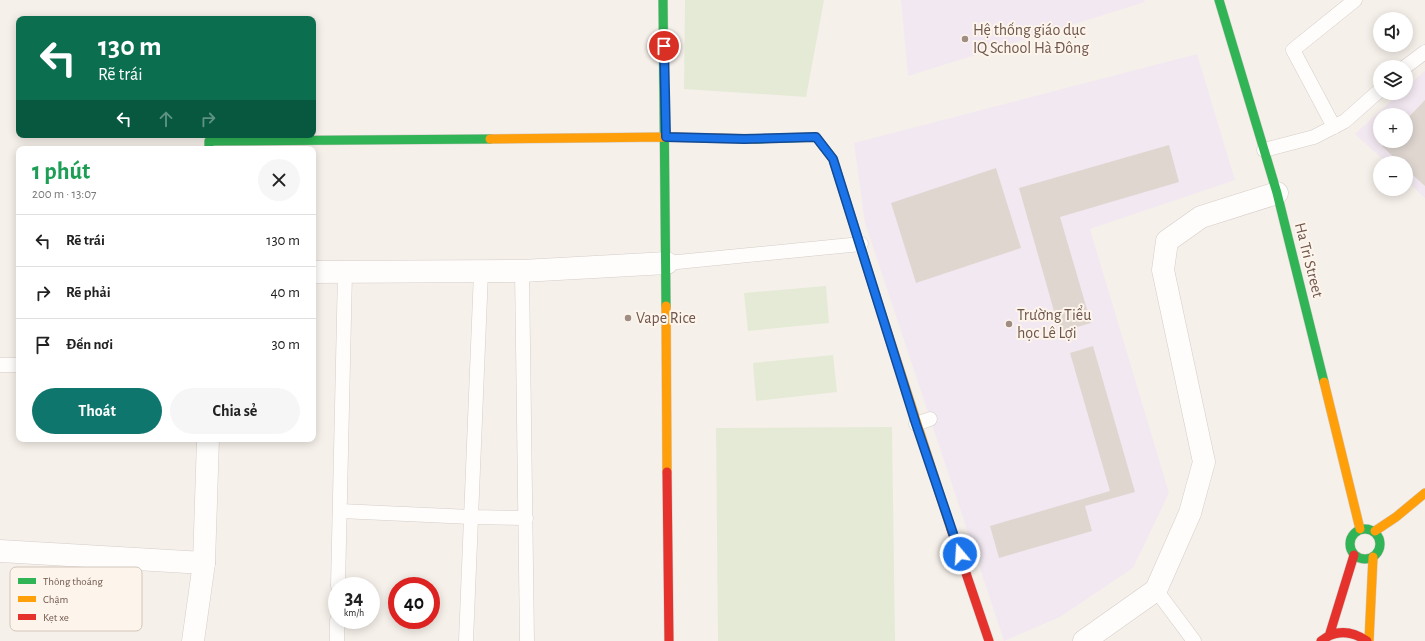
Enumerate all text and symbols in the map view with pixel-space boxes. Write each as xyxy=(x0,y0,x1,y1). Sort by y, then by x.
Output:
map controls xyxy=(1373,12,1413,196)
button: sound xyxy=(1373,12,1413,52)
place label: Hệ thống giáo dục IQ School Hà Đông xyxy=(973,22,1089,57)
pin xyxy=(647,29,681,63)
icon: left xyxy=(32,32,84,84)
text: 130 m xyxy=(98,33,162,61)
marker: Hệ thống giáo dục IQ School Hà Đông xyxy=(960,34,970,44)
icon: arrive xyxy=(653,35,675,57)
button: layers xyxy=(1373,60,1413,100)
text: Rẽ trái xyxy=(98,66,143,84)
icon: left xyxy=(113,108,135,130)
icon: ahead xyxy=(155,108,177,130)
icon: right xyxy=(197,108,219,130)
button: + xyxy=(1373,108,1413,148)
button: − xyxy=(1373,156,1413,196)
button: close xyxy=(258,159,300,201)
text: 1 phút xyxy=(32,160,90,184)
text: 200 m · 13:07 xyxy=(32,188,97,201)
street label: Ha Tri Street xyxy=(1292,221,1326,299)
icon: left xyxy=(32,230,54,252)
text: Rẽ trái xyxy=(66,233,105,248)
text: 130 m xyxy=(266,233,300,248)
icon: right xyxy=(32,282,54,304)
text: Rẽ phải xyxy=(66,285,111,300)
text: 40 m xyxy=(270,285,300,300)
place label: Trường Tiểu học Lê Lợi xyxy=(1017,305,1091,341)
place label: Vape Rice xyxy=(636,310,696,326)
marker: Vape Rice xyxy=(623,313,633,323)
marker: Trường Tiểu học Lê Lợi xyxy=(1004,319,1014,329)
icon: arrive xyxy=(32,334,54,356)
text: Đến nơi xyxy=(66,337,113,352)
text: 30 m xyxy=(271,337,300,352)
button: Thoát xyxy=(32,388,162,434)
button: Chia sẻ xyxy=(170,388,300,434)
position arrow xyxy=(939,533,981,575)
legend xyxy=(10,567,142,631)
text: Thông thoáng xyxy=(43,576,103,587)
speed limit sign: 40 xyxy=(388,577,440,629)
text: 34 xyxy=(345,588,363,608)
text: Chậm xyxy=(43,594,68,605)
text: km/h xyxy=(344,608,364,618)
text: Kẹt xe xyxy=(43,612,69,623)

